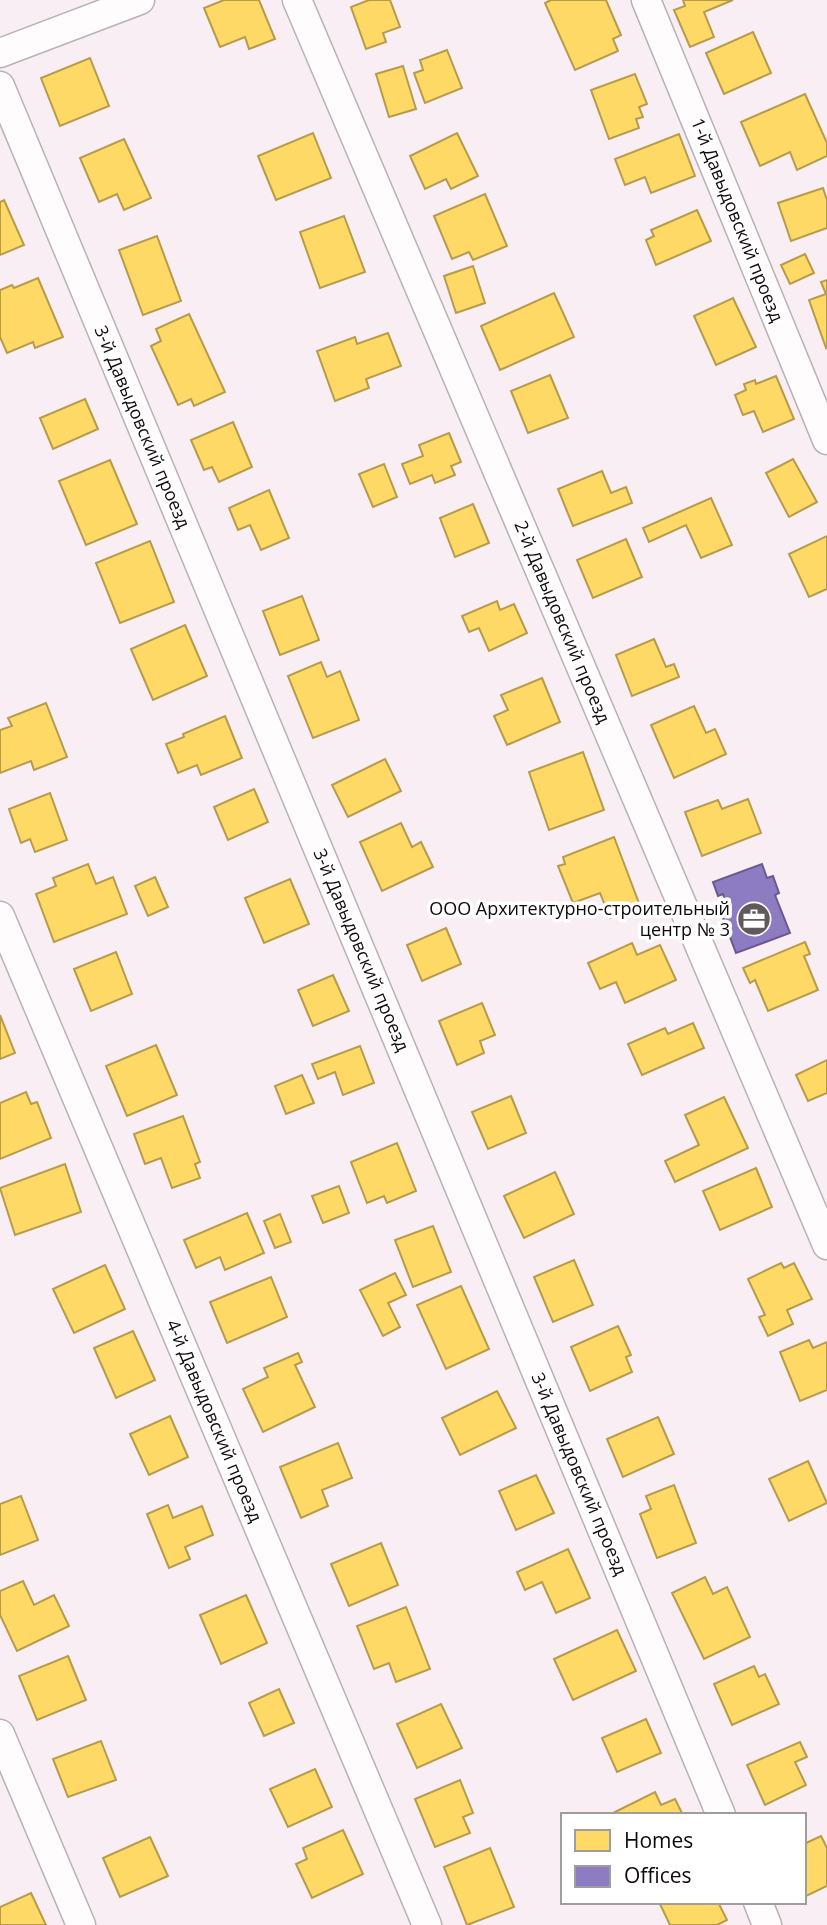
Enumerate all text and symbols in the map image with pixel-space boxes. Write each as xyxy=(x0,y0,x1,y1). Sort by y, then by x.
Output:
street label: 1-й Давыдовский проезд xyxy=(686,114,790,325)
street label: 3-й Давыдовский проезд xyxy=(89,322,197,532)
street label: 2-й Давыдовский проезд xyxy=(509,517,617,727)
street label: 3-й Давыдовский проезд xyxy=(308,845,416,1055)
place label: ООО Архитектурно-строительный центр № 3 xyxy=(429,896,730,941)
office icon: ООО Архитектурно-строительный центр № 3 xyxy=(735,900,773,938)
street label: 4-й Давыдовский проезд xyxy=(161,1316,269,1526)
street label: 3-й Давыдовский проезд xyxy=(526,1369,634,1579)
legend xyxy=(561,1813,806,1904)
text: Homes xyxy=(624,1826,693,1854)
text: Offices xyxy=(624,1861,692,1889)

